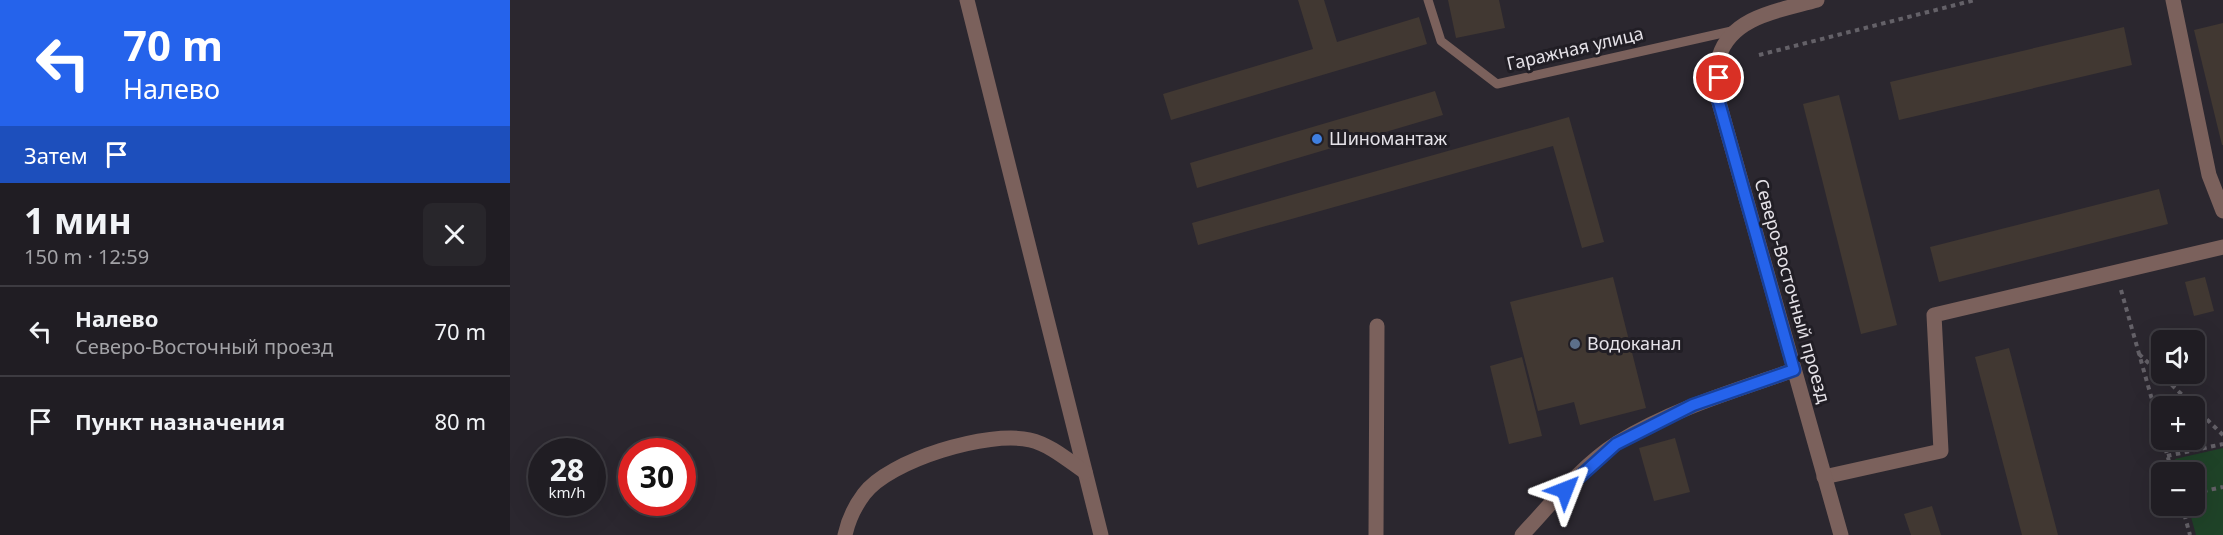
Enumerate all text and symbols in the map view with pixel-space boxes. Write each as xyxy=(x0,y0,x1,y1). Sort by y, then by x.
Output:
text: 70 m xyxy=(123,16,223,73)
street label: Гаражная улица xyxy=(1504,21,1646,75)
icon: left xyxy=(24,24,102,102)
pin xyxy=(1693,52,1744,103)
icon: arrive xyxy=(1702,61,1735,94)
text: Налево xyxy=(123,70,220,107)
place label: Шиномантаж xyxy=(1329,126,1447,150)
marker: Шиномантаж xyxy=(1310,132,1324,146)
icon: arrive xyxy=(100,138,133,171)
text: Затем xyxy=(24,140,88,170)
street label: Северо-Восточный проезд xyxy=(1749,176,1837,406)
text: 1 мин xyxy=(24,196,132,245)
button: close xyxy=(423,203,486,266)
text: 150 m · 12:59 xyxy=(24,243,149,270)
text: Налево xyxy=(75,303,158,333)
icon: left xyxy=(24,315,57,348)
text: 70 m xyxy=(435,316,486,346)
map controls xyxy=(2151,330,2205,516)
button: sound xyxy=(2151,330,2205,384)
place label: Водоканал xyxy=(1587,331,1682,355)
text: Северо-Восточный проезд xyxy=(75,333,333,360)
marker: Водоканал xyxy=(1568,337,1582,351)
button: + xyxy=(2151,396,2205,450)
icon: arrive xyxy=(24,405,57,438)
text: Пункт назначения xyxy=(75,406,285,436)
text: 80 m xyxy=(435,406,486,436)
speed limit sign: 30 xyxy=(618,438,696,516)
text: 28 xyxy=(550,449,584,490)
position arrow xyxy=(1533,458,1597,522)
button: − xyxy=(2151,462,2205,516)
text: km/h xyxy=(549,482,585,502)

